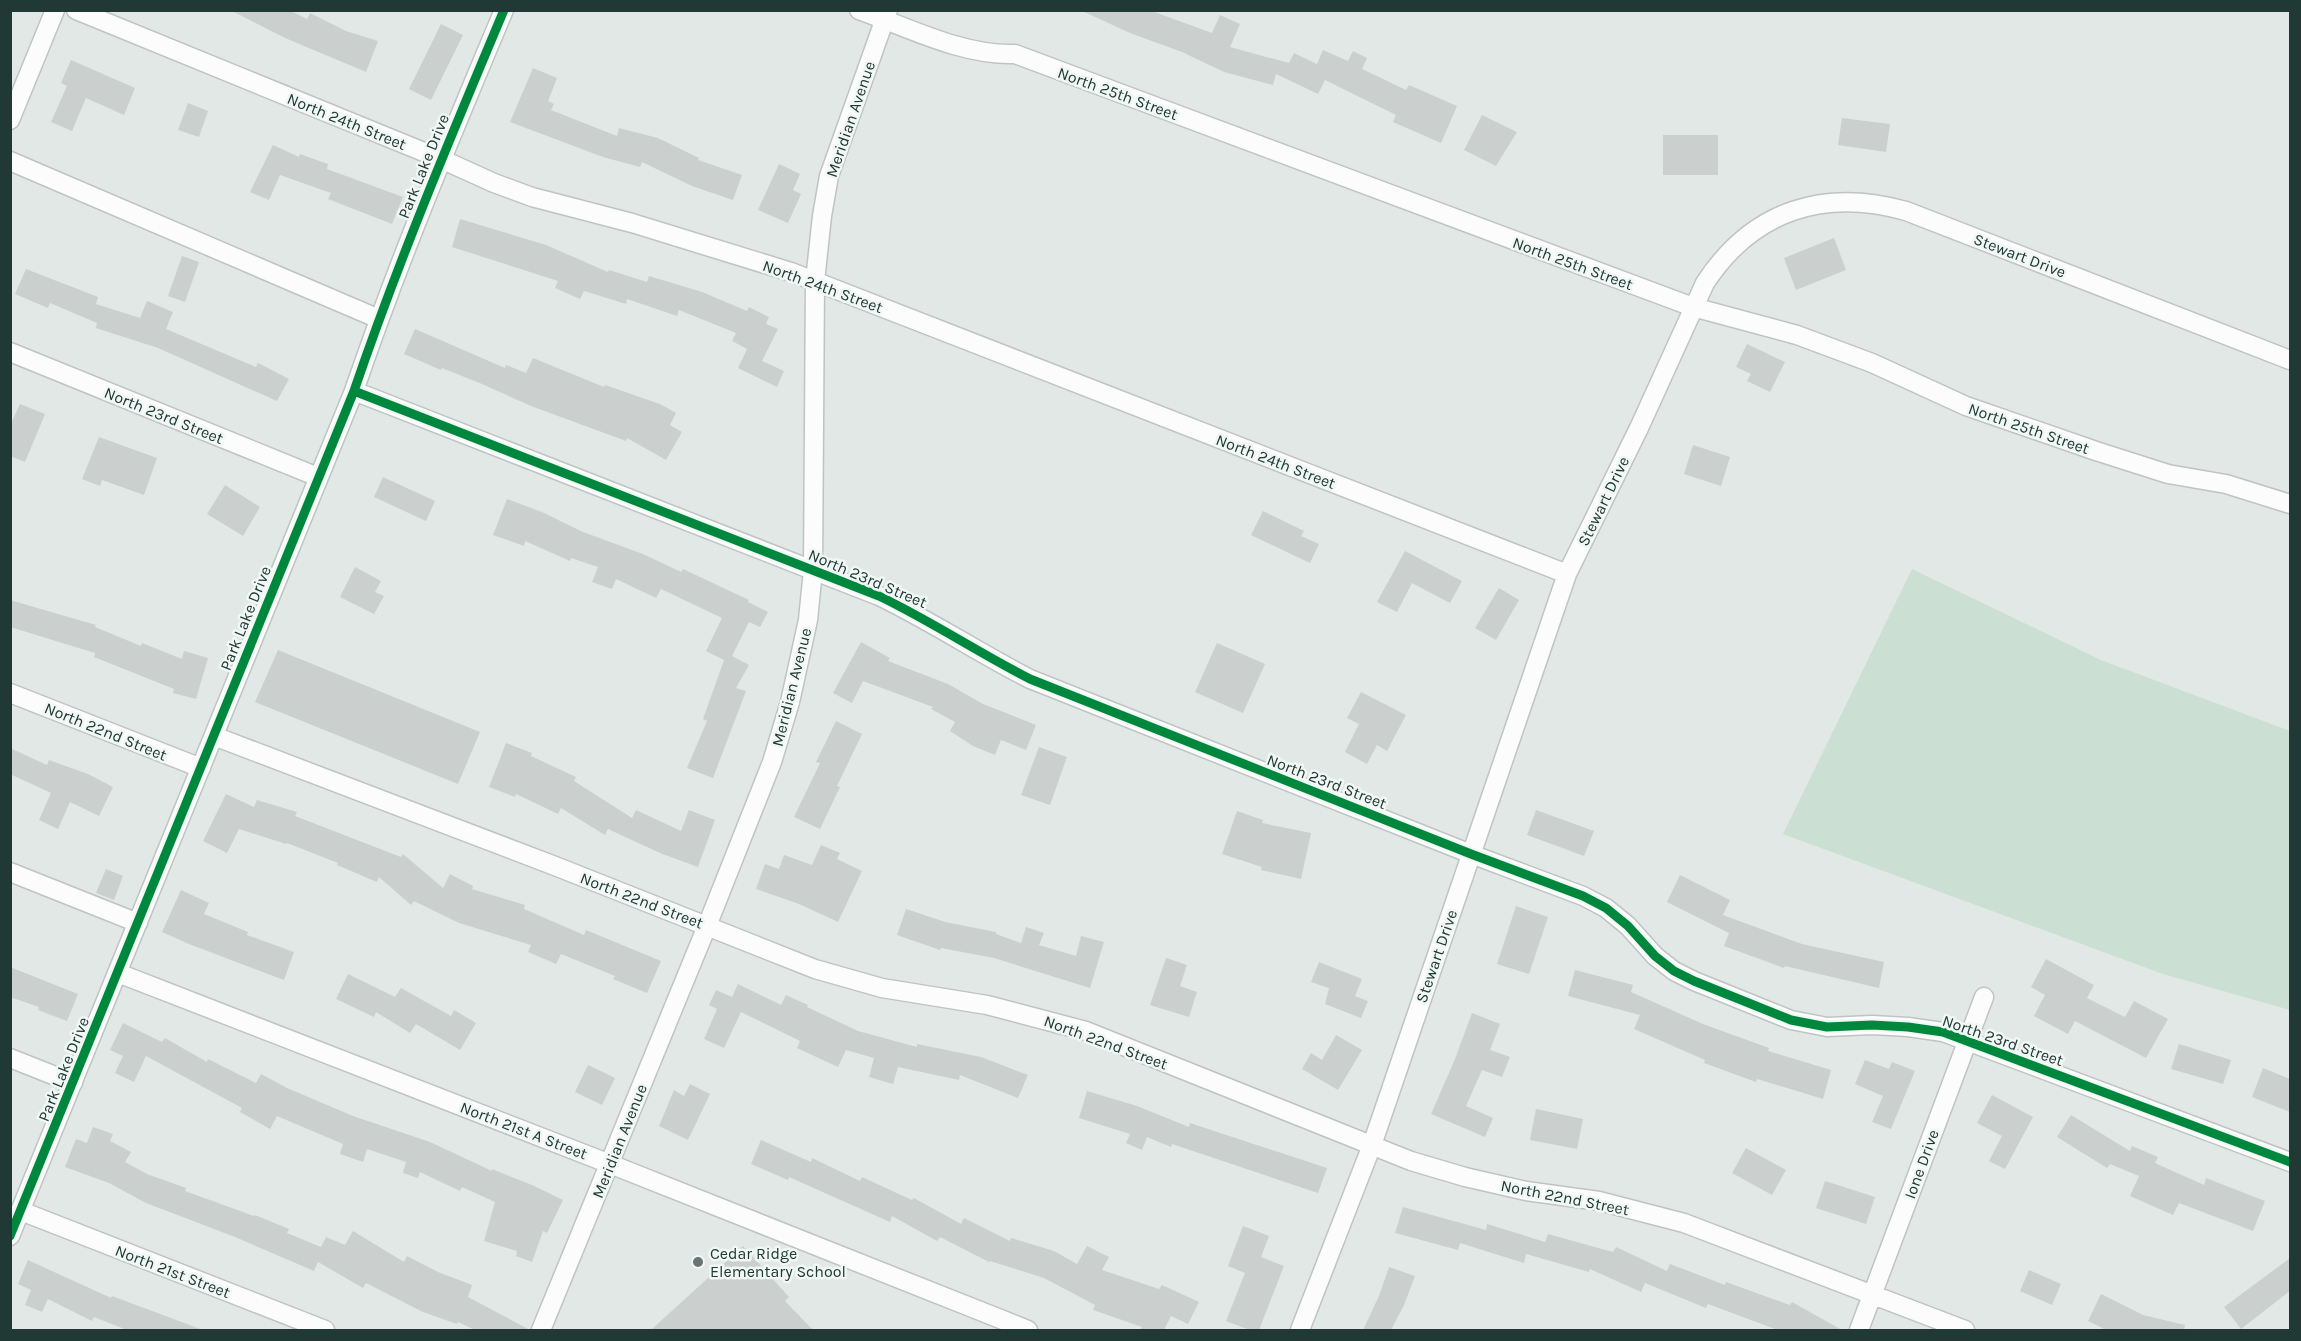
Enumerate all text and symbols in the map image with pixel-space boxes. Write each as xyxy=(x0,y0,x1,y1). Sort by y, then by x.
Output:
street label: Meridian Avenue xyxy=(822,59,879,180)
street label: North 25th Street xyxy=(1055,63,1181,124)
street label: North 24th Street xyxy=(285,89,409,154)
street label: Park Lake Drive xyxy=(394,111,453,221)
street label: Stewart Drive xyxy=(1971,229,2069,282)
street label: North 25th Street xyxy=(1510,233,1636,294)
street label: North 24th Street xyxy=(760,256,886,317)
street label: North 23rd Street xyxy=(102,383,226,448)
street label: North 25th Street xyxy=(1966,399,2092,458)
street label: North 24th Street xyxy=(1213,430,1338,493)
street label: Stewart Drive xyxy=(1574,453,1633,549)
street label: North 23rd Street xyxy=(806,545,930,612)
street label: Park Lake Drive xyxy=(216,563,275,673)
street label: Meridian Avenue xyxy=(768,626,815,748)
street label: North 22nd Street xyxy=(42,698,170,765)
street label: North 23rd Street xyxy=(1264,750,1389,813)
street label: North 22nd Street xyxy=(578,868,706,933)
street label: Stewart Drive xyxy=(1412,907,1461,1005)
street label: North 22nd Street xyxy=(1041,1011,1170,1074)
street label: North 23rd Street xyxy=(1940,1011,2066,1070)
street label: Park Lake Drive xyxy=(34,1014,93,1124)
street label: Meridian Avenue xyxy=(588,1081,651,1201)
street label: North 21st A Street xyxy=(458,1097,590,1163)
street label: Ione Drive xyxy=(1900,1127,1943,1201)
street label: North 22nd Street xyxy=(1499,1176,1631,1219)
street label: North 21st Street xyxy=(113,1241,233,1302)
place label: Cedar Ridge Elementary School xyxy=(710,1244,846,1281)
marker: Cedar Ridge Elementary School xyxy=(691,1255,705,1269)

